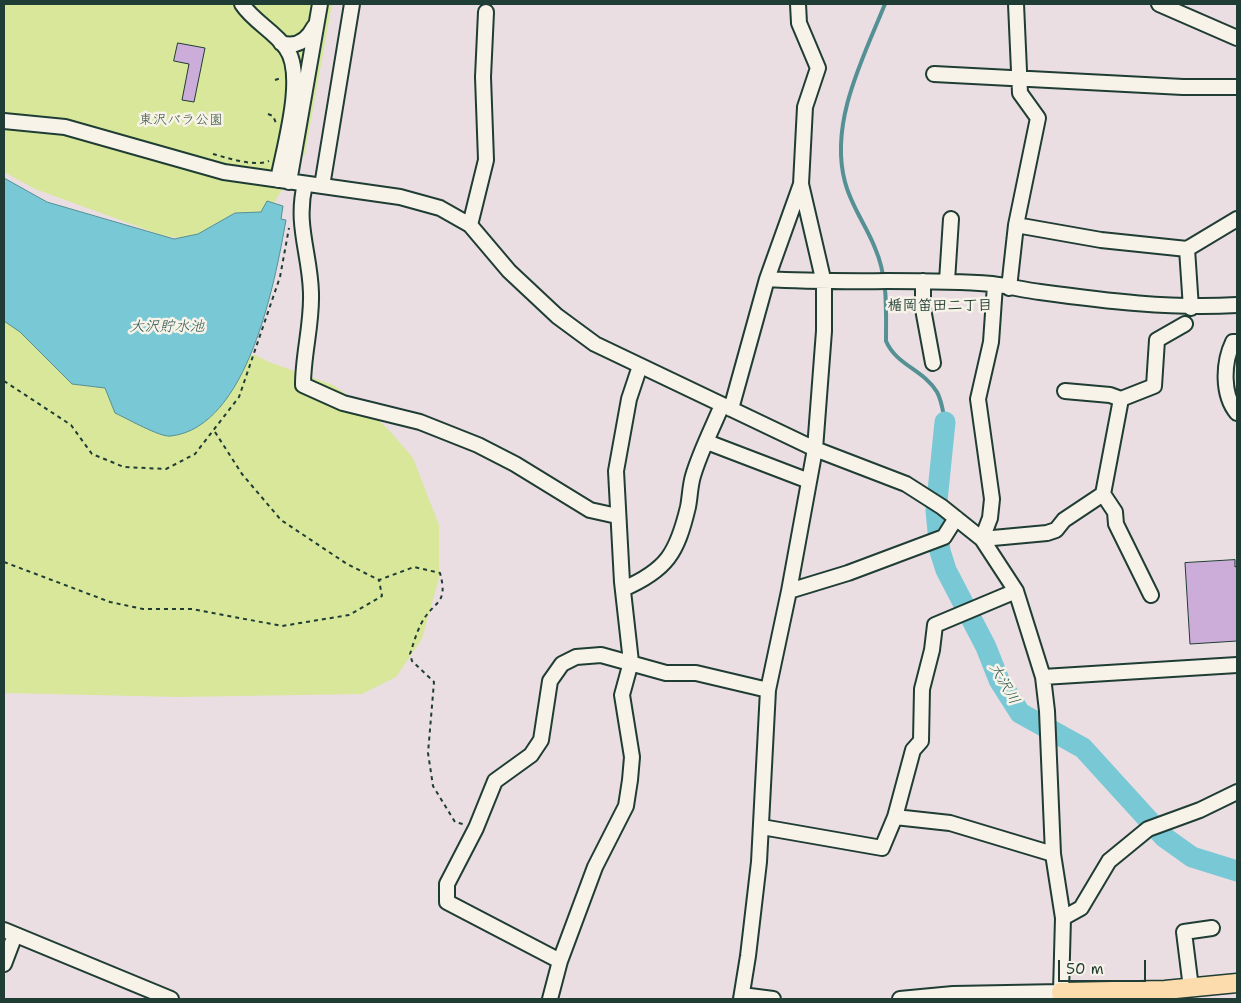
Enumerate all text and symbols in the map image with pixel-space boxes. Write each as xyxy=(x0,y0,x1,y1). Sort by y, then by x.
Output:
park label: 東沢バラ公園 xyxy=(139,112,223,128)
district label: 楯岡笛田二丁目 xyxy=(888,297,992,315)
water label: 大沢貯水池 xyxy=(130,318,204,336)
water label: 大沢川 xyxy=(985,660,1023,708)
scale bar xyxy=(1061,950,1148,982)
text: 50 m xyxy=(1066,959,1104,979)

